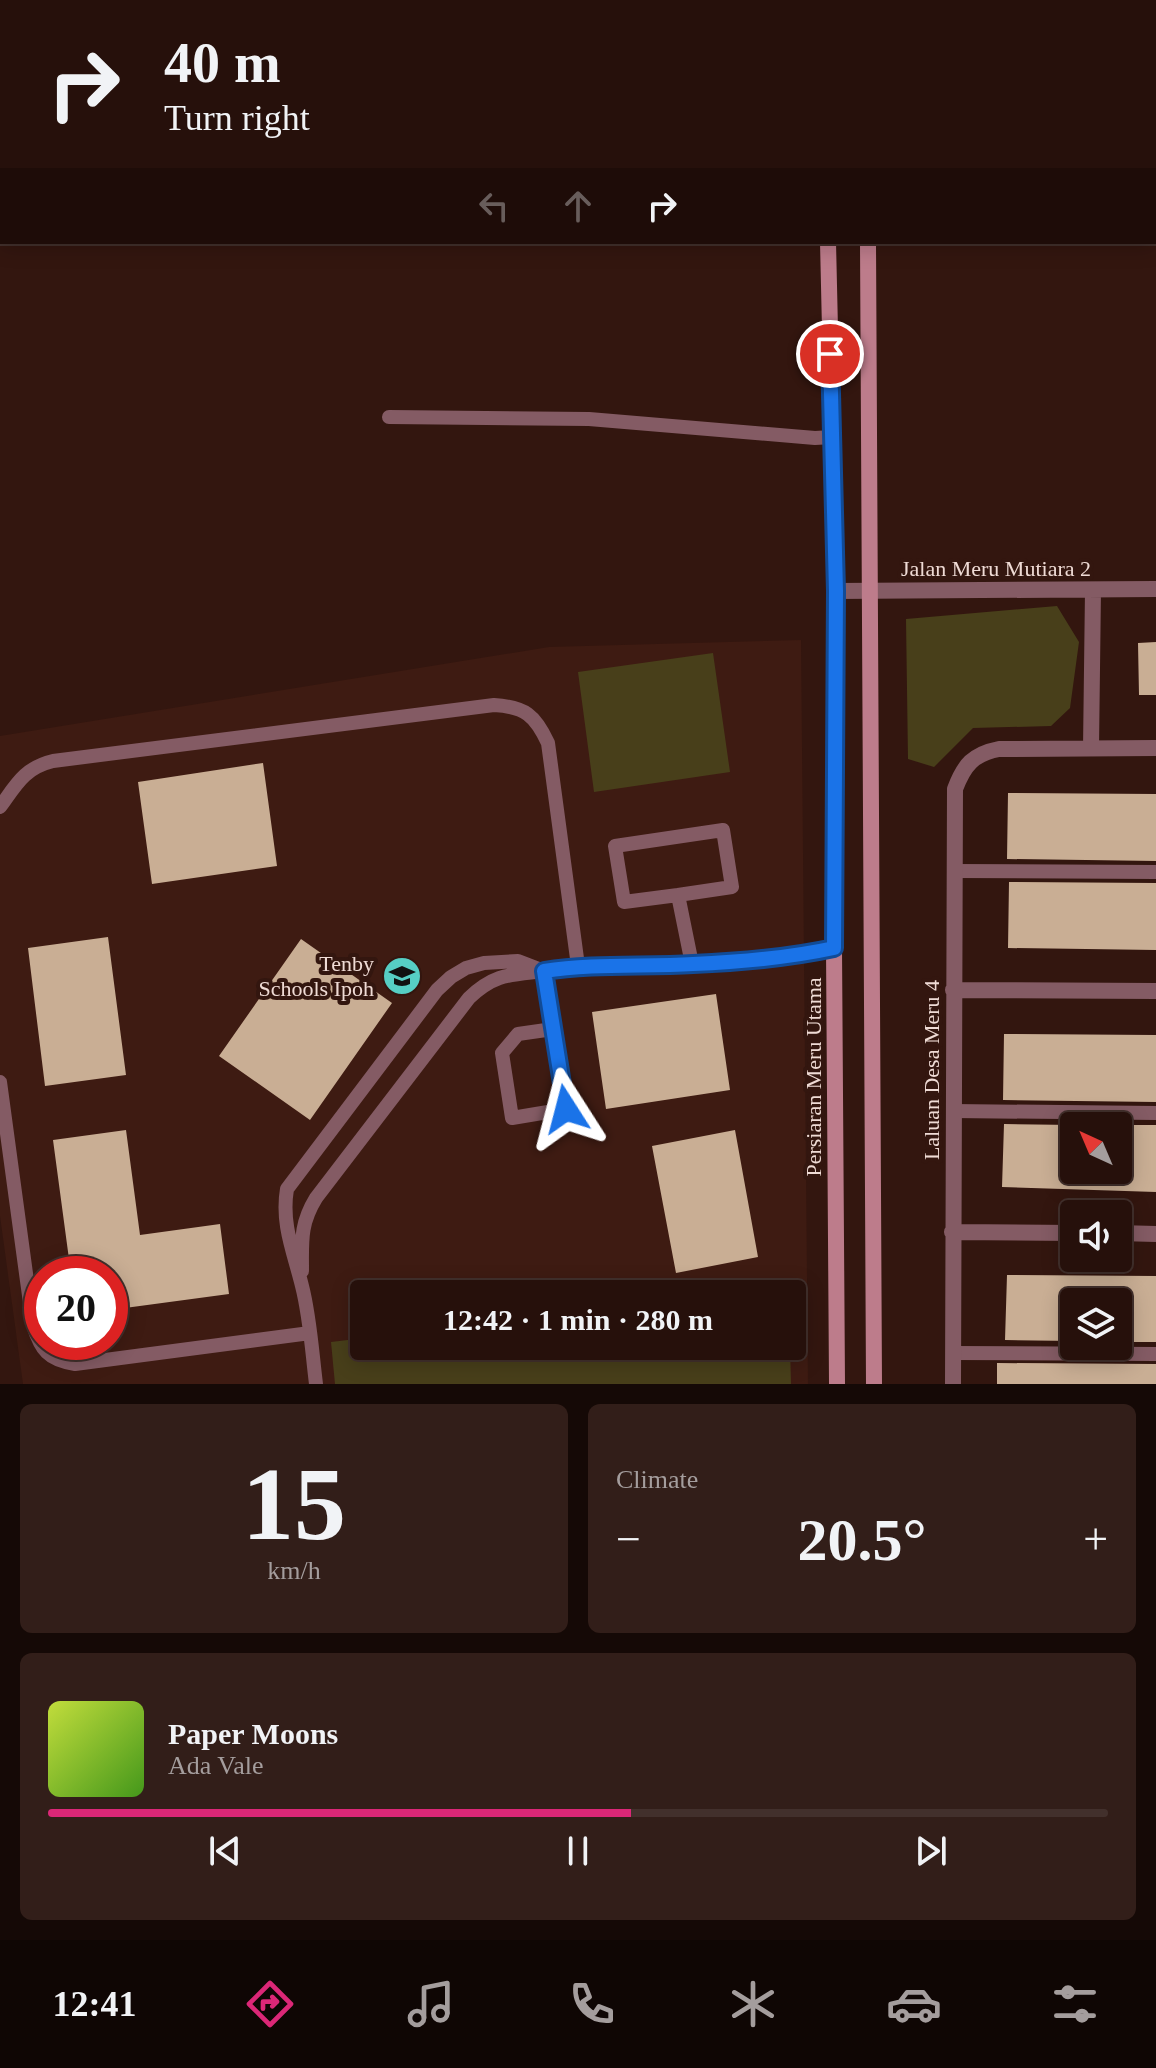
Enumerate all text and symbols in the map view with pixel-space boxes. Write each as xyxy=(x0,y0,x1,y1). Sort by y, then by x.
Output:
icon: right xyxy=(32,32,136,136)
text: 40 m xyxy=(164,32,281,94)
text: Turn right xyxy=(164,98,310,138)
icon: left xyxy=(472,184,516,228)
icon: ahead xyxy=(556,184,600,228)
icon: right xyxy=(640,184,684,228)
pin xyxy=(796,320,864,388)
icon: arrive xyxy=(808,332,852,376)
street label: Jalan Meru Mutiara 2 xyxy=(901,556,1091,581)
place label: Tenby Schools Ipoh xyxy=(259,951,374,1001)
school or university icon: Tenby Schools Ipoh xyxy=(381,955,423,997)
street label: Persiaran Meru Utama xyxy=(801,977,826,1177)
street label: Laluan Desa Meru 4 xyxy=(919,980,944,1160)
position arrow xyxy=(524,1067,608,1151)
north arrow xyxy=(1060,1112,1132,1184)
map controls xyxy=(1060,1112,1132,1360)
button: sound xyxy=(1060,1200,1132,1272)
speed limit sign: 20 xyxy=(24,1256,128,1360)
button: layers xyxy=(1060,1288,1132,1360)
text: 12:42 · 1 min · 280 m xyxy=(443,1303,713,1336)
text: 15 xyxy=(242,1446,346,1561)
text: Climate xyxy=(616,1465,698,1494)
text: 20.5° xyxy=(798,1507,927,1573)
text: − xyxy=(616,1515,641,1564)
text: + xyxy=(1083,1515,1108,1564)
text: km/h xyxy=(267,1556,321,1585)
text: Paper Moons xyxy=(168,1717,338,1750)
text: Ada Vale xyxy=(168,1751,264,1780)
icon: previous xyxy=(203,1829,247,1873)
icon: pause xyxy=(556,1829,600,1873)
icon: next xyxy=(909,1829,953,1873)
icon: directions xyxy=(242,1976,298,2032)
icon: music xyxy=(403,1976,459,2032)
icon: phone xyxy=(564,1976,620,2032)
icon: climate xyxy=(725,1976,781,2032)
icon: car xyxy=(886,1976,942,2032)
icon: filters xyxy=(1047,1976,1103,2032)
text: 12:41 xyxy=(53,1984,137,2024)

